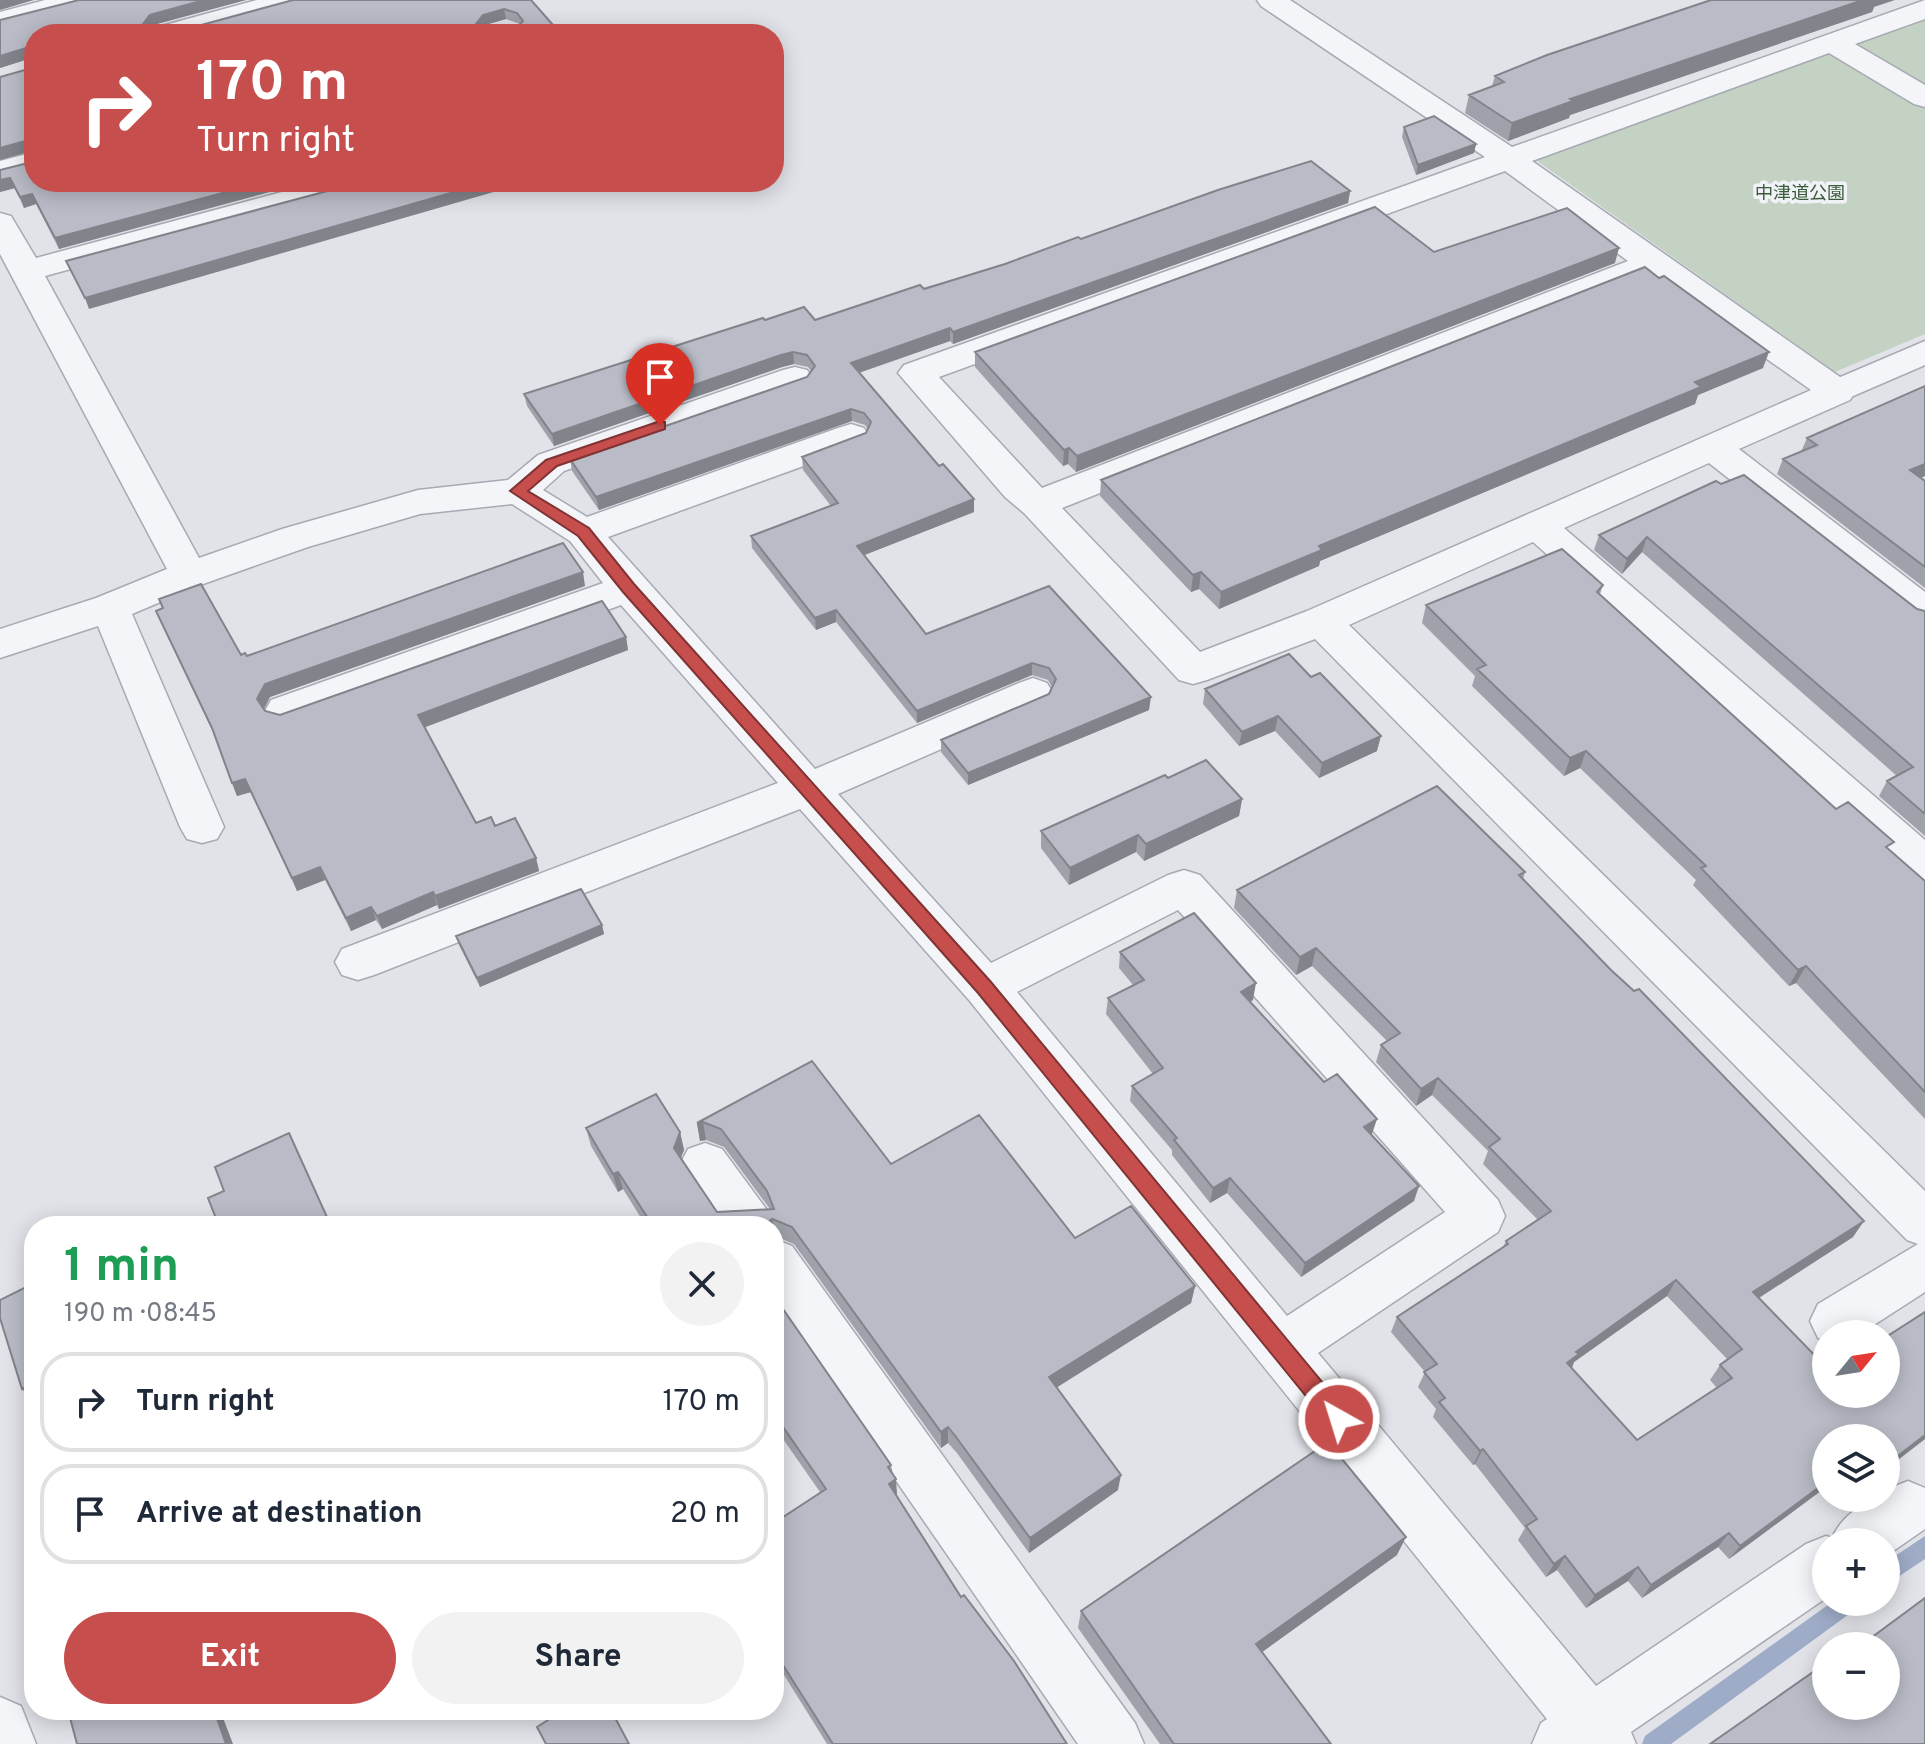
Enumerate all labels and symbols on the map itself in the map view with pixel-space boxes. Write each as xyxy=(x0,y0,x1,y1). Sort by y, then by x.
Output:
park label: 中津道公園 xyxy=(1755,183,1845,206)
pin xyxy=(626,343,694,425)
north arrow xyxy=(1812,1320,1900,1408)
position arrow xyxy=(1297,1377,1381,1461)

